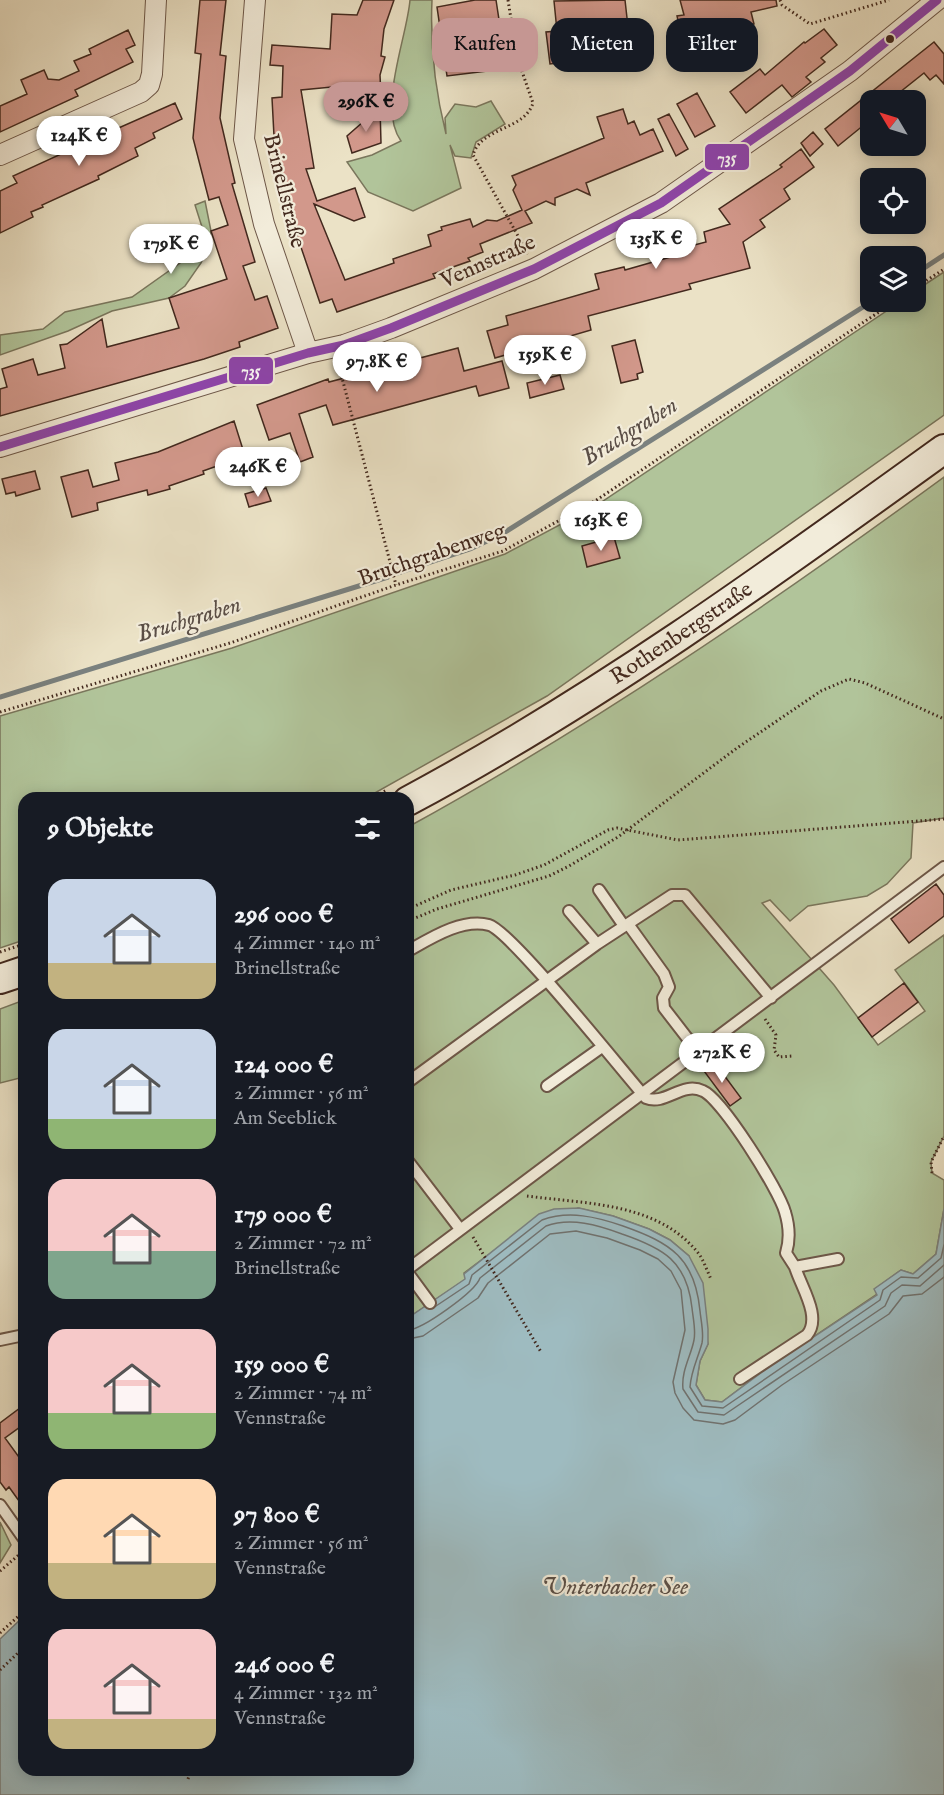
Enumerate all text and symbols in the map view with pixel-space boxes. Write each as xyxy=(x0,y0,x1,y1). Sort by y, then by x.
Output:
chip: Kaufen xyxy=(432,18,538,72)
chip: Mieten xyxy=(550,18,654,72)
chip: Filter xyxy=(666,18,758,72)
unlabelled marker xyxy=(884,33,896,45)
pin: 296K € xyxy=(317,82,415,133)
text: 296K € xyxy=(337,89,395,114)
north arrow xyxy=(860,90,926,156)
map controls xyxy=(860,90,926,312)
pin: 124K € xyxy=(30,116,128,167)
text: 124K € xyxy=(50,123,108,148)
street label: Brinellstraße xyxy=(256,131,312,251)
line badge: 735 xyxy=(704,143,750,171)
text: 735 xyxy=(717,149,737,169)
button: locate xyxy=(860,168,926,234)
pin: 135K € xyxy=(607,219,705,270)
pin: 179K € xyxy=(122,224,220,275)
text: 135K € xyxy=(630,226,682,251)
street label: Vennstraße xyxy=(435,229,540,296)
text: 179K € xyxy=(143,231,199,256)
button: layers xyxy=(860,246,926,312)
pin: 159K € xyxy=(496,335,594,386)
pin: 97.8K € xyxy=(322,342,432,393)
text: 159K € xyxy=(518,342,572,367)
text: 97.8K € xyxy=(347,349,407,374)
line badge: 735 xyxy=(228,356,274,385)
text: 735 xyxy=(241,362,261,382)
water label: Bruchgraben xyxy=(576,390,684,474)
pin: 246K € xyxy=(209,447,307,498)
text: 246K € xyxy=(229,454,287,479)
pin: 163K € xyxy=(552,501,650,552)
text: 163K € xyxy=(574,508,628,533)
street label: Bruchgrabenweg xyxy=(354,516,511,593)
street label: Rothenbergstraße xyxy=(605,576,758,691)
water label: Bruchgraben xyxy=(133,589,245,651)
text: 9 Objekte xyxy=(48,812,153,845)
icon: filters xyxy=(351,812,384,845)
text: 296 000 € xyxy=(234,898,333,931)
icon: home xyxy=(96,903,168,975)
text: 4 Zimmer · 140 m² xyxy=(234,931,381,956)
text: Brinellstraße xyxy=(234,956,340,981)
pin: 272K € xyxy=(673,1033,771,1084)
text: 272K € xyxy=(693,1040,751,1065)
text: 124 000 € xyxy=(234,1048,334,1081)
icon: home xyxy=(96,1053,168,1125)
text: 2 Zimmer · 56 m² xyxy=(234,1081,369,1106)
text: Am Seeblick xyxy=(234,1106,337,1131)
text: 179 000 € xyxy=(234,1198,332,1231)
icon: home xyxy=(96,1203,168,1275)
text: 2 Zimmer · 72 m² xyxy=(234,1231,372,1256)
text: Brinellstraße xyxy=(234,1256,340,1281)
text: 159 000 € xyxy=(234,1348,329,1381)
icon: home xyxy=(96,1353,168,1425)
text: 2 Zimmer · 74 m² xyxy=(234,1381,372,1406)
text: Vennstraße xyxy=(234,1406,326,1431)
text: 97 800 € xyxy=(234,1498,320,1531)
icon: home xyxy=(96,1503,168,1575)
text: 2 Zimmer · 56 m² xyxy=(234,1531,369,1556)
text: Vennstraße xyxy=(234,1556,326,1581)
water label: Unterbacher See xyxy=(542,1572,688,1603)
text: 246 000 € xyxy=(234,1648,335,1681)
icon: home xyxy=(96,1653,168,1725)
text: 4 Zimmer · 132 m² xyxy=(234,1681,378,1706)
text: Vennstraße xyxy=(234,1706,326,1731)

